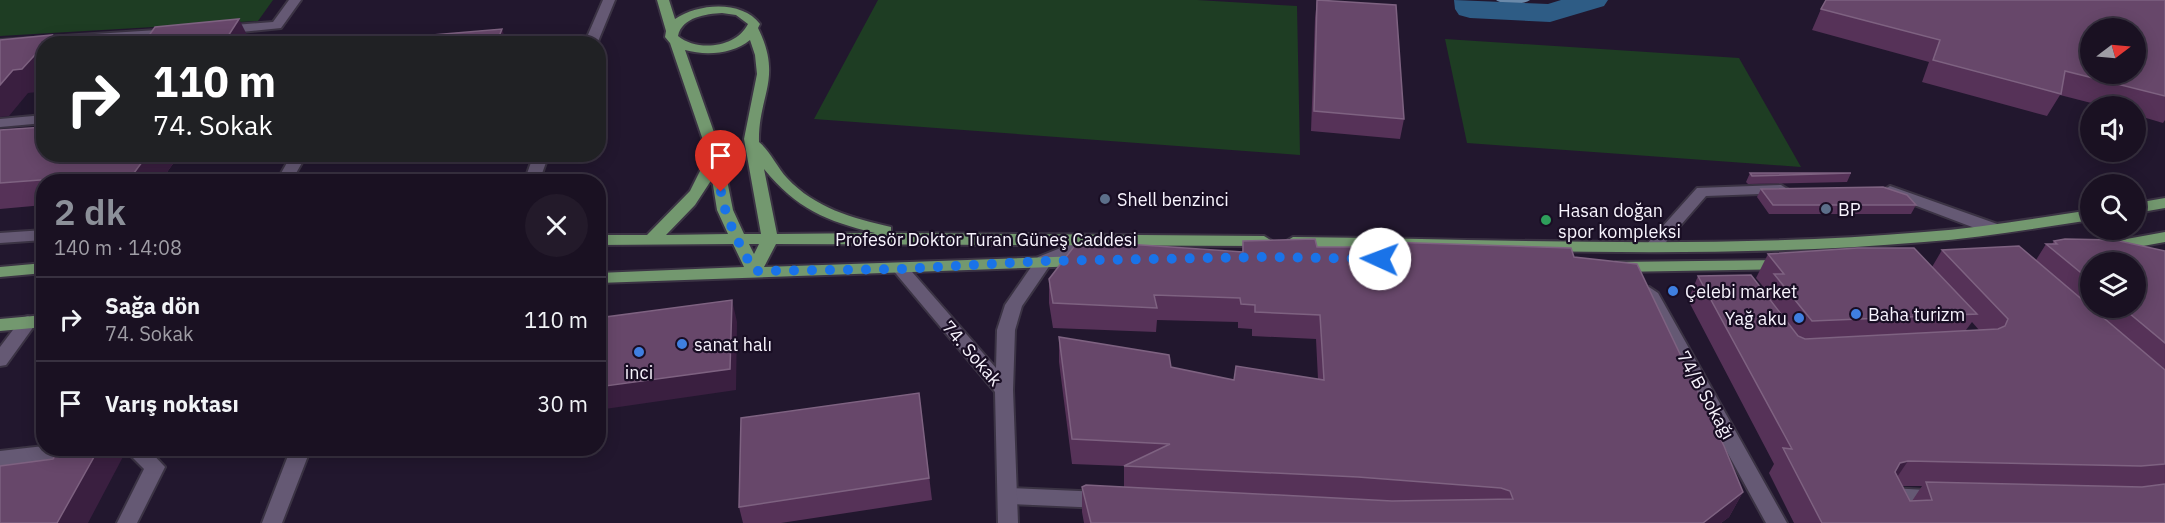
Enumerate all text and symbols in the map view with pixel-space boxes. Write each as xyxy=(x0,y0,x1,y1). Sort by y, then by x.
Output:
north arrow xyxy=(2080,18,2146,84)
map controls xyxy=(2080,18,2146,318)
text: 110 m xyxy=(153,54,276,109)
icon: right xyxy=(54,60,132,138)
button: sound xyxy=(2080,96,2146,162)
text: 74. Sokak xyxy=(153,107,273,142)
pin xyxy=(695,130,746,192)
icon: arrive xyxy=(704,139,737,172)
button: search xyxy=(2080,174,2146,240)
text: 2 dk xyxy=(54,188,126,235)
place label: Shell benzinci xyxy=(1117,188,1229,211)
marker: Shell benzinci xyxy=(1098,192,1112,206)
button: close xyxy=(525,194,588,257)
place label: BP xyxy=(1838,198,1861,221)
place label: Hasan doğan spor kompleksi xyxy=(1558,199,1681,243)
marker: BP xyxy=(1819,202,1833,216)
marker: Hasan doğan spor kompleksi xyxy=(1539,213,1553,227)
position arrow xyxy=(1348,227,1412,291)
street label: Profesör Doktor Turan Güneş Caddesi xyxy=(835,228,1137,251)
text: 140 m · 14:08 xyxy=(54,234,182,261)
button: layers xyxy=(2080,252,2146,318)
place label: Çelebi market xyxy=(1685,280,1797,303)
marker: Çelebi market xyxy=(1666,284,1680,298)
text: Sağa dön xyxy=(105,291,200,320)
icon: right xyxy=(54,303,87,336)
place label: Baha turizm xyxy=(1868,303,1965,326)
text: 110 m xyxy=(524,305,588,334)
place label: Yağ aku xyxy=(1725,307,1787,330)
marker: Baha turizm xyxy=(1849,307,1863,321)
marker: Yağ aku xyxy=(1792,311,1806,325)
street label: 74. Sokak xyxy=(937,315,1007,391)
text: 74. Sokak xyxy=(105,320,194,347)
place label: sanat halı xyxy=(694,333,772,356)
marker: sanat halı xyxy=(675,337,689,351)
marker: inci xyxy=(632,345,646,359)
street label: 74/B Sokağı xyxy=(1672,347,1740,443)
place label: inci xyxy=(625,361,653,384)
icon: arrive xyxy=(54,387,87,420)
text: Varış noktası xyxy=(105,389,239,418)
text: 30 m xyxy=(537,389,588,418)

